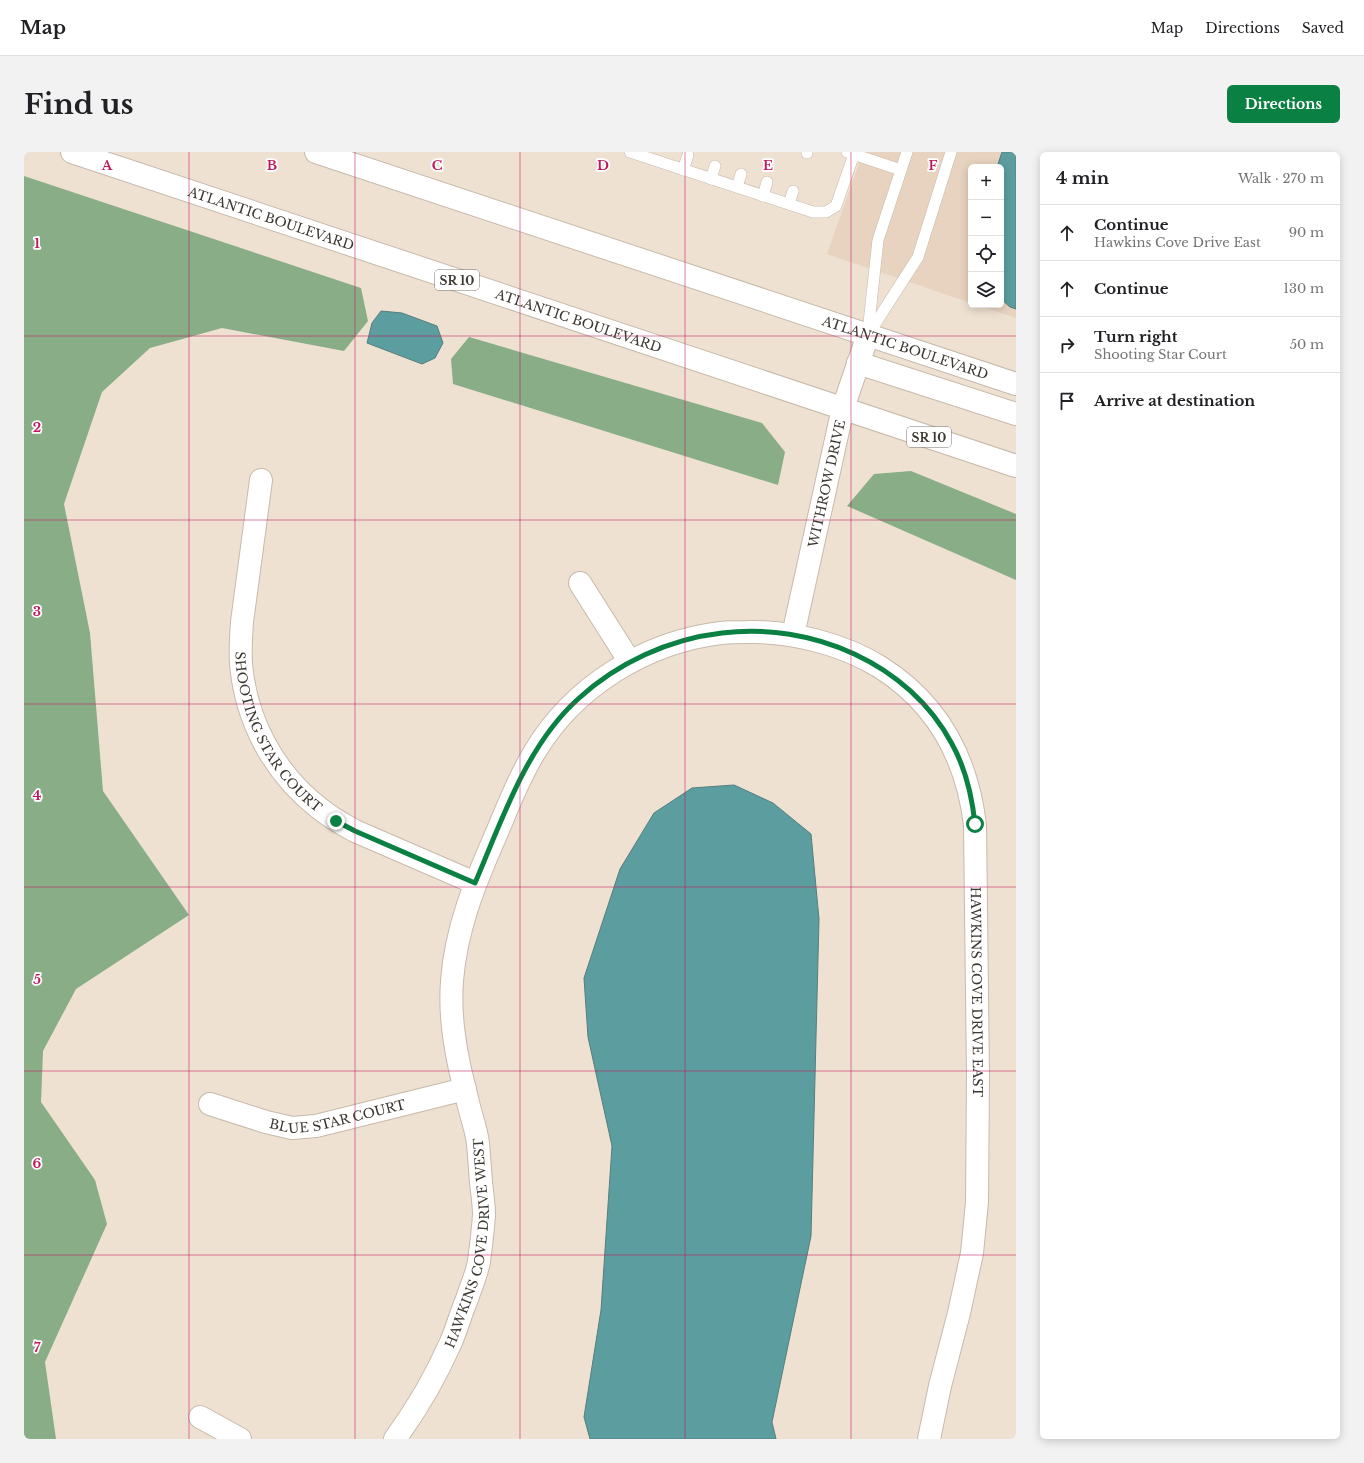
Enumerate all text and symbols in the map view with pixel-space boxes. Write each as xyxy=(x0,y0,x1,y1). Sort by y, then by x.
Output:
text: Map xyxy=(20,16,66,39)
text: Map xyxy=(1151,19,1183,37)
text: Directions xyxy=(1205,19,1280,37)
text: Saved xyxy=(1302,19,1344,37)
button: Directions xyxy=(1227,85,1340,123)
text: Find us xyxy=(24,87,134,122)
text: A xyxy=(101,157,113,174)
text: B xyxy=(267,157,277,174)
text: C xyxy=(432,157,443,174)
text: D xyxy=(597,157,609,174)
text: E xyxy=(763,157,773,174)
text: F xyxy=(929,157,938,174)
map controls xyxy=(968,164,1004,308)
button: + xyxy=(968,164,1004,200)
text: 4 min xyxy=(1056,168,1109,189)
text: Walk · 270 m xyxy=(1238,170,1324,187)
street label: ATLANTIC BOULEVARD xyxy=(185,182,356,254)
button: − xyxy=(968,200,1004,236)
text: Continue xyxy=(1094,215,1169,234)
icon: ahead xyxy=(1056,222,1078,244)
text: 90 m xyxy=(1289,224,1324,241)
text: Hawkins Cove Drive East xyxy=(1094,234,1261,251)
text: 1 xyxy=(34,235,40,252)
button: locate xyxy=(968,236,1004,272)
road number: SR 10 xyxy=(435,270,479,290)
button: layers xyxy=(968,272,1004,308)
icon: ahead xyxy=(1056,278,1078,300)
text: Continue xyxy=(1094,279,1169,298)
text: 130 m xyxy=(1283,280,1324,297)
street label: ATLANTIC BOULEVARD xyxy=(493,285,664,356)
street label: ATLANTIC BOULEVARD xyxy=(819,312,991,383)
text: Turn right xyxy=(1094,327,1177,346)
icon: right xyxy=(1056,334,1078,356)
text: 50 m xyxy=(1290,336,1324,353)
text: Shooting Star Court xyxy=(1094,346,1227,363)
icon: arrive xyxy=(1056,390,1078,412)
text: Arrive at destination xyxy=(1094,391,1255,410)
street label: WITHROW DRIVE xyxy=(804,418,849,550)
text: 2 xyxy=(33,419,41,436)
road number: SR 10 xyxy=(907,427,951,447)
text: 3 xyxy=(33,603,41,620)
street label: SHOOTING STAR COURT xyxy=(232,651,326,816)
text: 4 xyxy=(33,787,42,804)
route end xyxy=(327,812,345,830)
route start xyxy=(966,815,984,833)
street label: HAWKINS COVE DRIVE EAST xyxy=(967,887,987,1097)
text: 5 xyxy=(33,971,41,988)
street label: BLUE STAR COURT xyxy=(268,1095,408,1137)
street label: HAWKINS COVE DRIVE WEST xyxy=(441,1137,493,1351)
text: 6 xyxy=(33,1155,42,1172)
text: 7 xyxy=(34,1339,41,1356)

